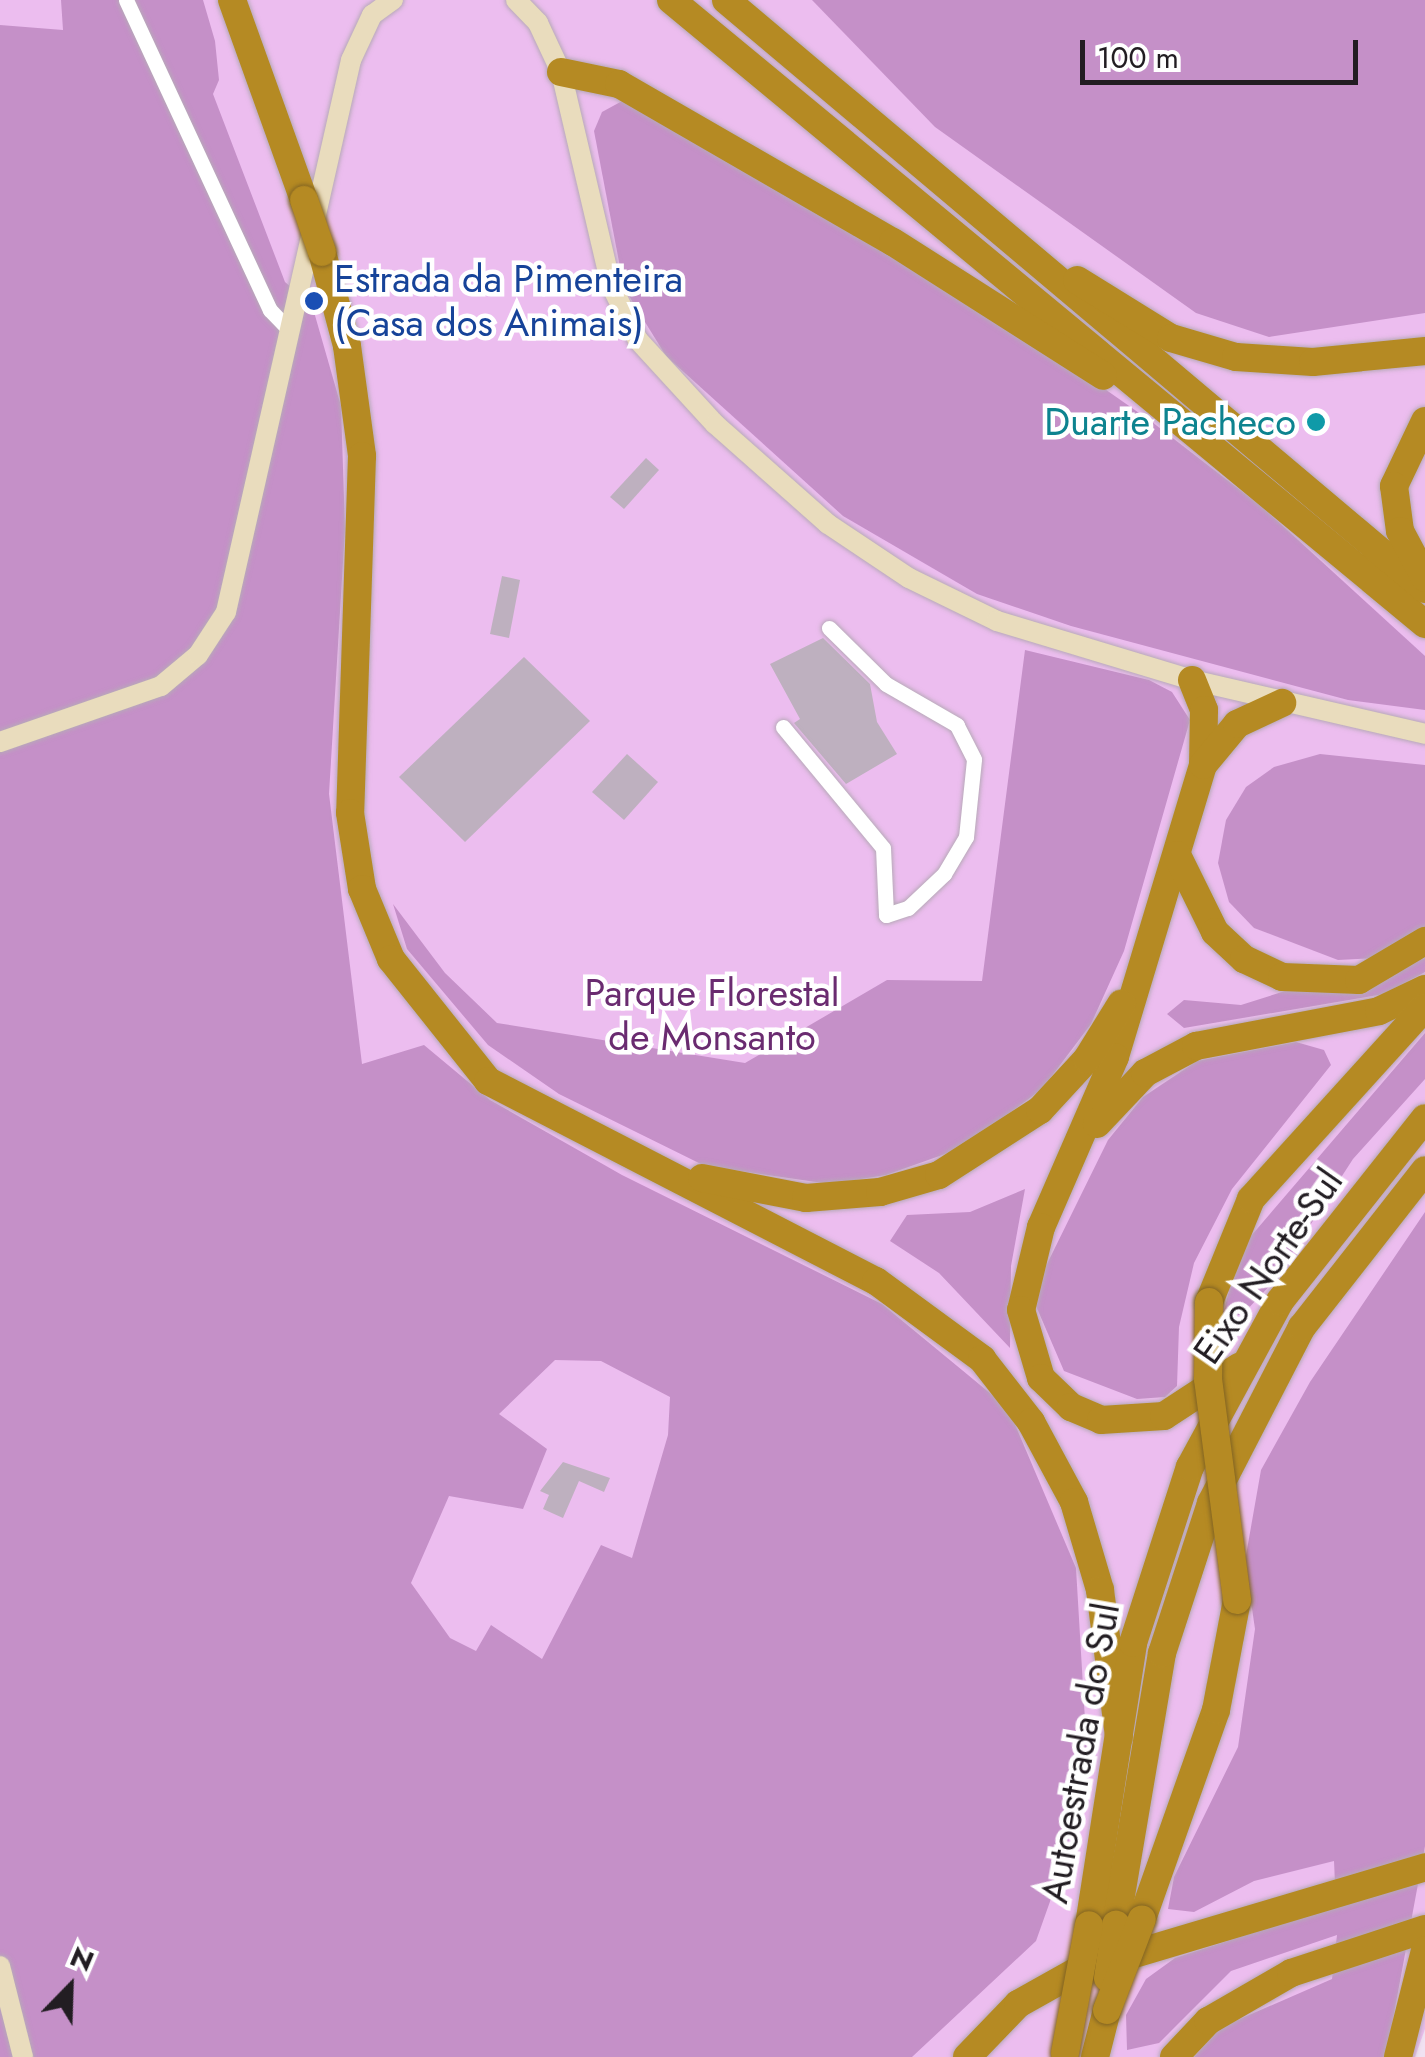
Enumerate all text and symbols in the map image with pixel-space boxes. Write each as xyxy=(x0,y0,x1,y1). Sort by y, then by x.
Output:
scale bar xyxy=(1085,20,1362,82)
text: 100 m xyxy=(1097,36,1179,79)
place label: Estrada da Pimenteira (Casa dos Animais) xyxy=(334,256,683,346)
marker: Estrada da Pimenteira (Casa dos Animais) xyxy=(303,290,325,312)
place label: Duarte Pacheco xyxy=(1044,399,1296,445)
marker: Duarte Pacheco xyxy=(1305,411,1327,433)
park label: Parque Florestal de Monsanto xyxy=(585,970,839,1060)
street label: Eixo Norte-Sul xyxy=(1184,1160,1352,1372)
street label: Autoestrada do Sul xyxy=(1031,1599,1129,1907)
text: N xyxy=(64,1936,100,1982)
north arrow xyxy=(20,1937,120,2037)

